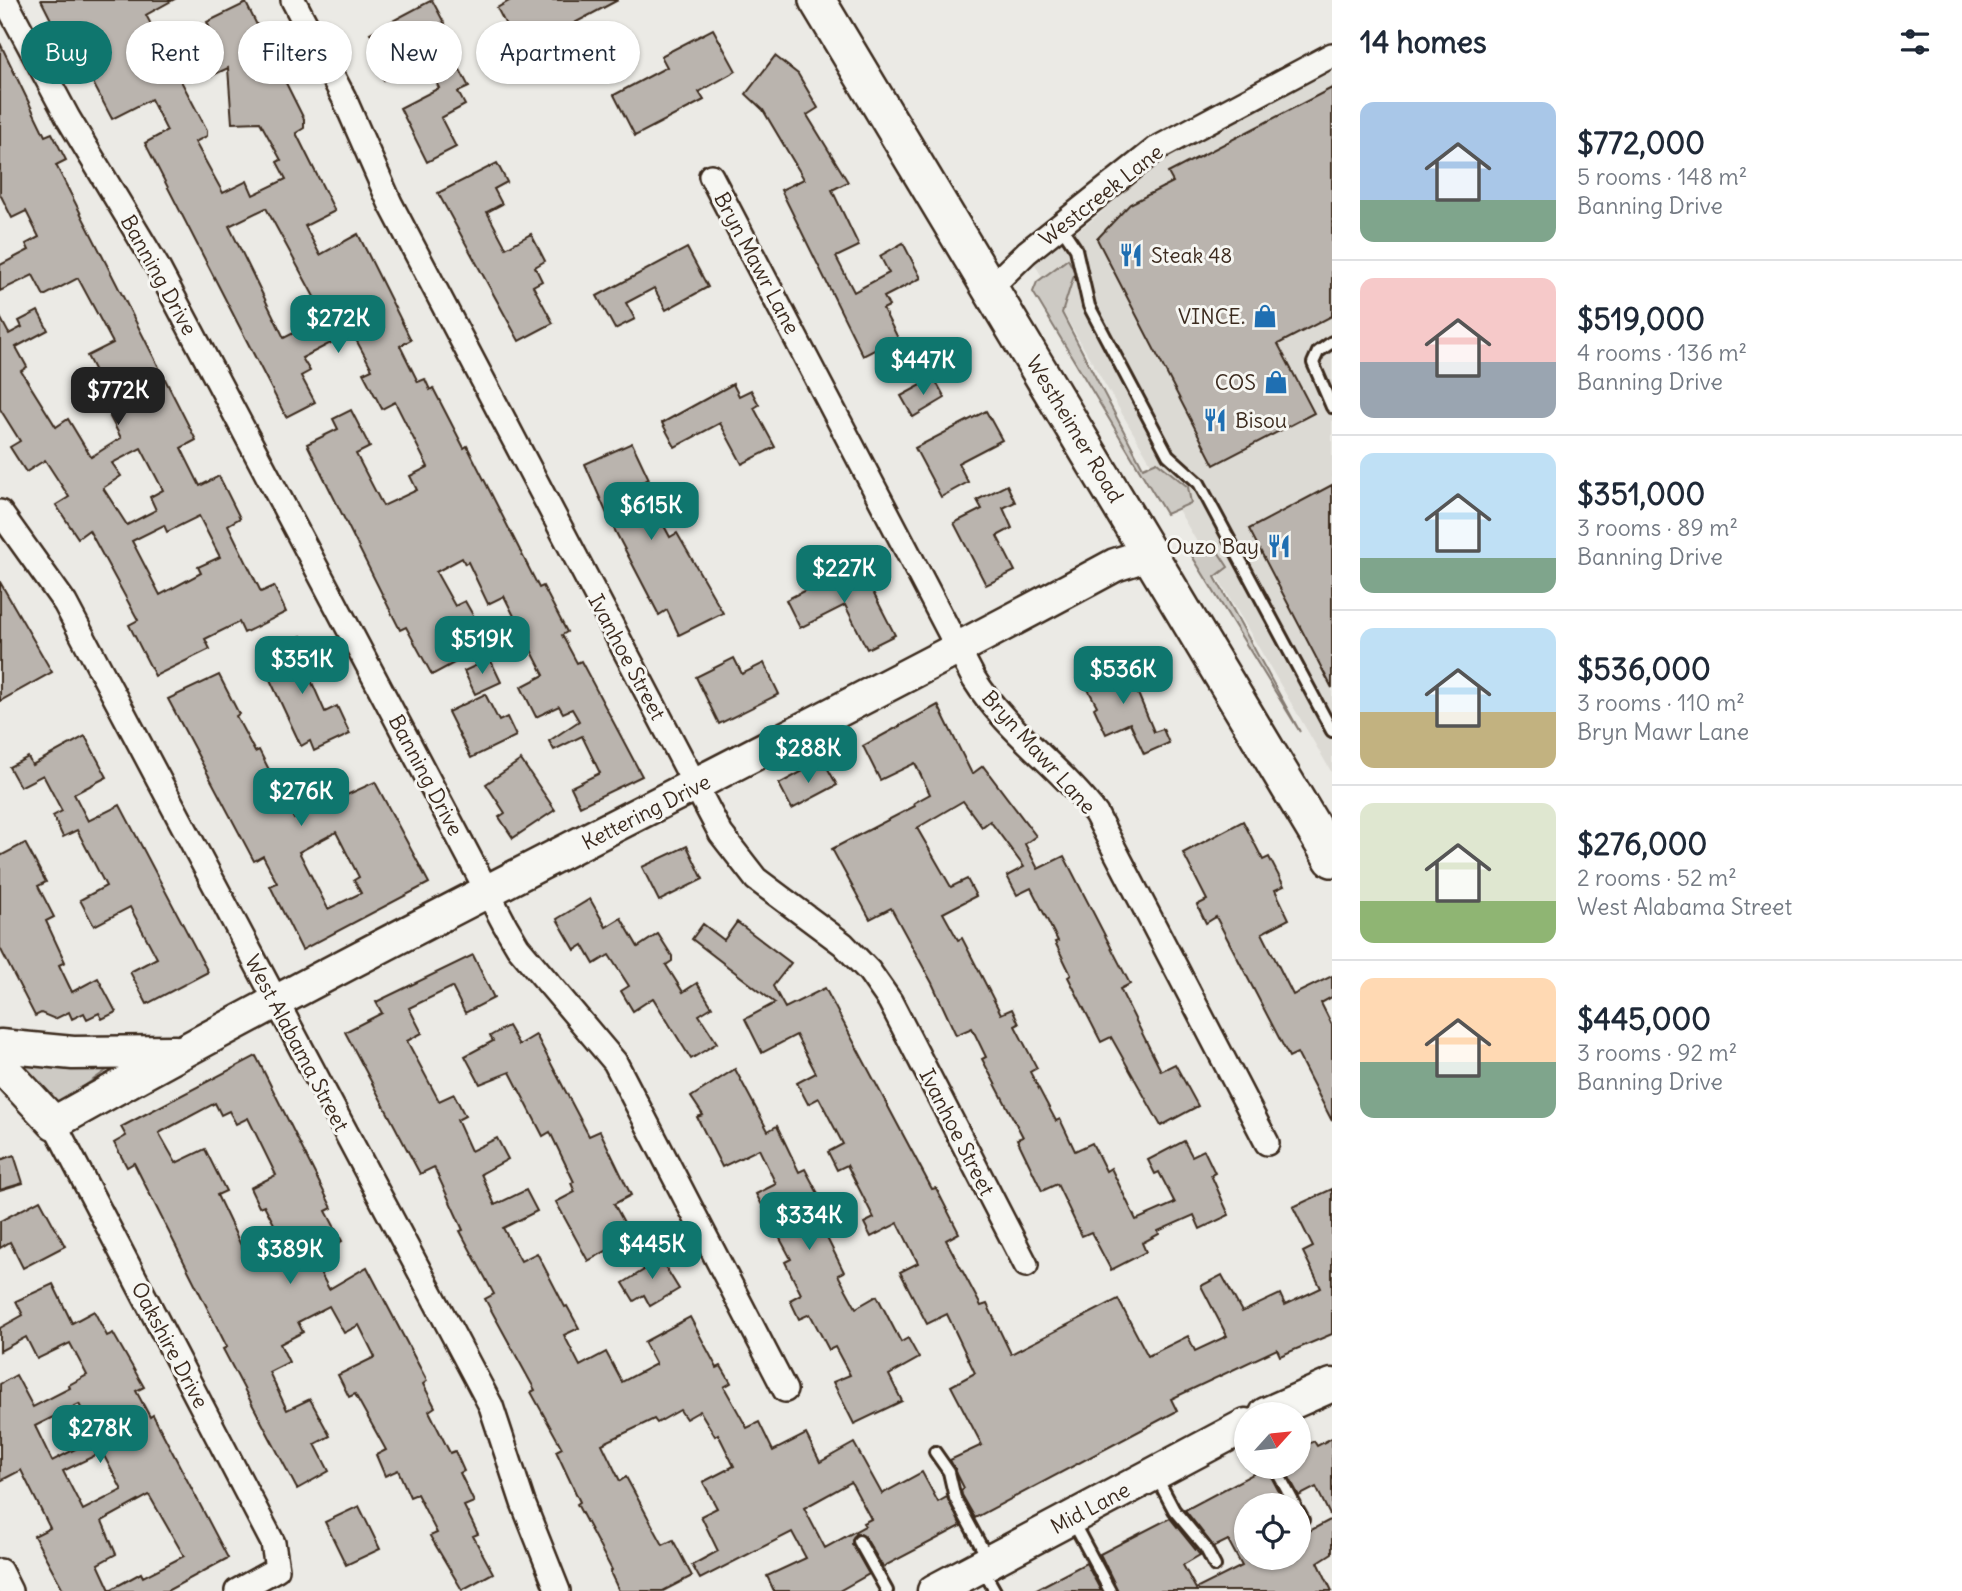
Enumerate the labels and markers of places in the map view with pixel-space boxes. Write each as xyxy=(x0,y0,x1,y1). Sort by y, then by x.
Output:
restaurant icon: Steak 48 xyxy=(1117,241,1145,269)
place label: Steak 48 xyxy=(1151,242,1232,269)
pin: $272K xyxy=(289,296,387,355)
shop icon: VINCE. xyxy=(1251,302,1279,330)
place label: VINCE. xyxy=(1178,303,1245,330)
pin: $447K xyxy=(874,338,972,397)
pin: $772K xyxy=(69,368,167,427)
shop icon: COS xyxy=(1262,368,1290,396)
place label: COS xyxy=(1215,369,1256,396)
restaurant icon: Bisou xyxy=(1201,406,1229,434)
place label: Bisou xyxy=(1235,407,1287,434)
pin: $615K xyxy=(602,482,700,542)
restaurant icon: Ouzo Bay xyxy=(1265,532,1293,560)
place label: Ouzo Bay xyxy=(1166,533,1259,560)
pin: $227K xyxy=(795,546,893,605)
pin: $519K xyxy=(433,616,531,676)
pin: $351K xyxy=(253,636,351,696)
pin: $536K xyxy=(1074,646,1172,706)
pin: $288K xyxy=(759,726,857,785)
pin: $276K xyxy=(252,768,350,828)
pin: $334K xyxy=(760,1192,858,1252)
pin: $445K xyxy=(603,1222,701,1281)
pin: $389K xyxy=(241,1226,339,1286)
pin: $278K xyxy=(51,1406,149,1465)

